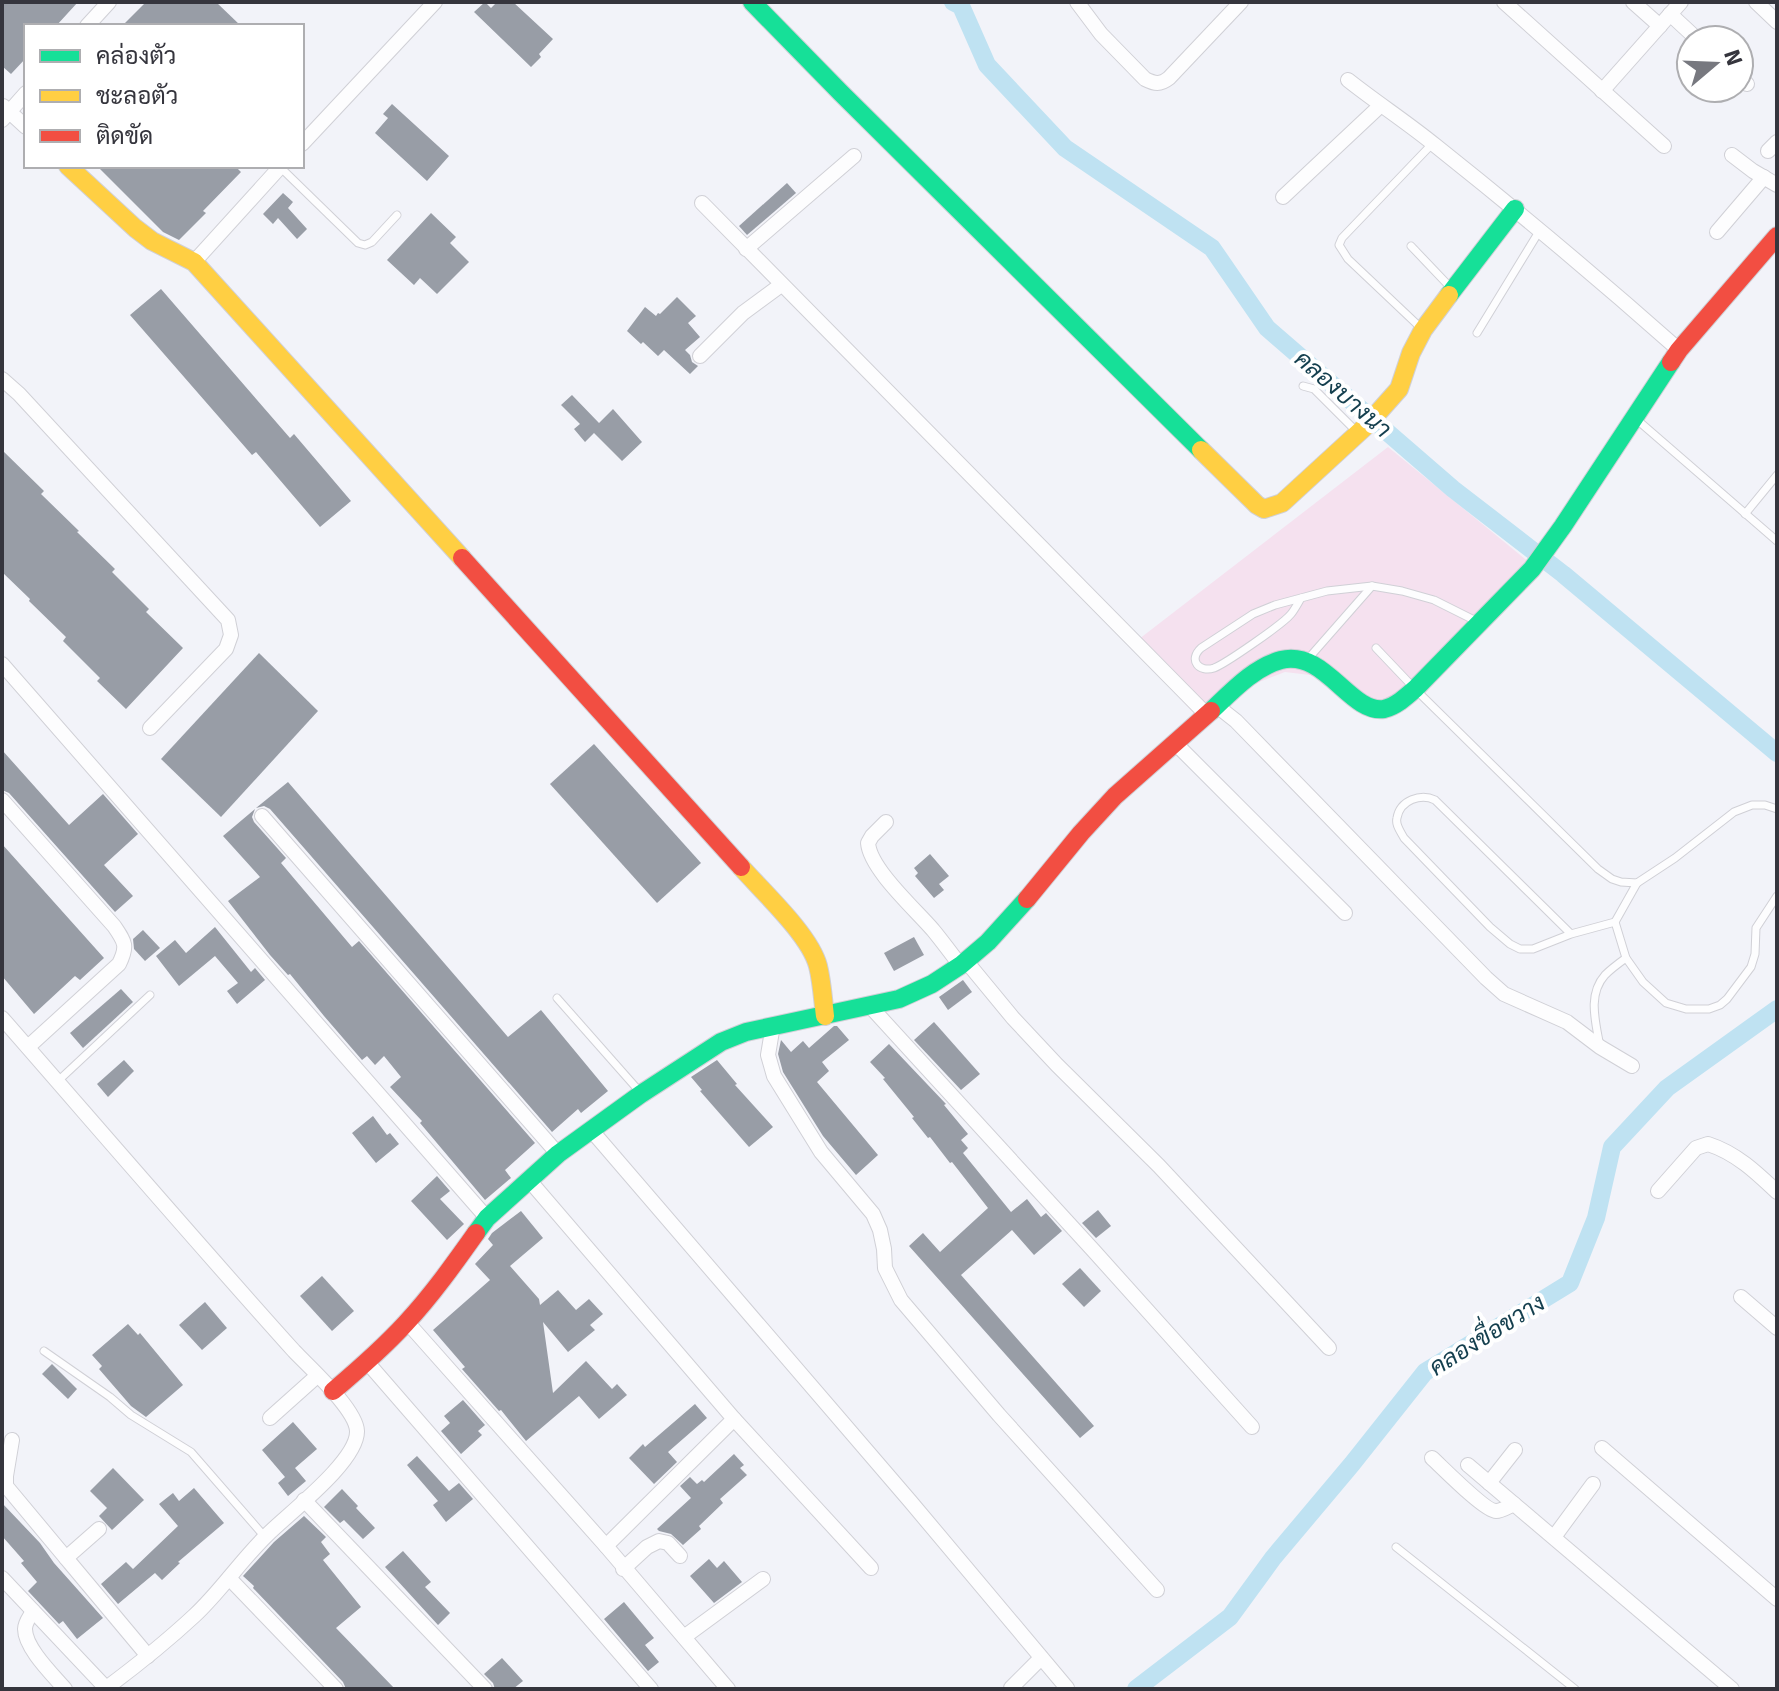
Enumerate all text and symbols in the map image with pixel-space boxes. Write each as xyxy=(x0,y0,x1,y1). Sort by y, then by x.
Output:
legend xyxy=(24,24,304,168)
north arrow xyxy=(1675,24,1755,104)
text: คล่องตัว xyxy=(96,41,176,71)
text: N xyxy=(1718,46,1749,69)
text: ชะลอตัว xyxy=(96,81,178,111)
text: ติดขัด xyxy=(96,121,153,151)
water label: คลองบางนา xyxy=(1289,344,1397,444)
water label: คลองขื่อขวาง xyxy=(1420,1282,1550,1382)

